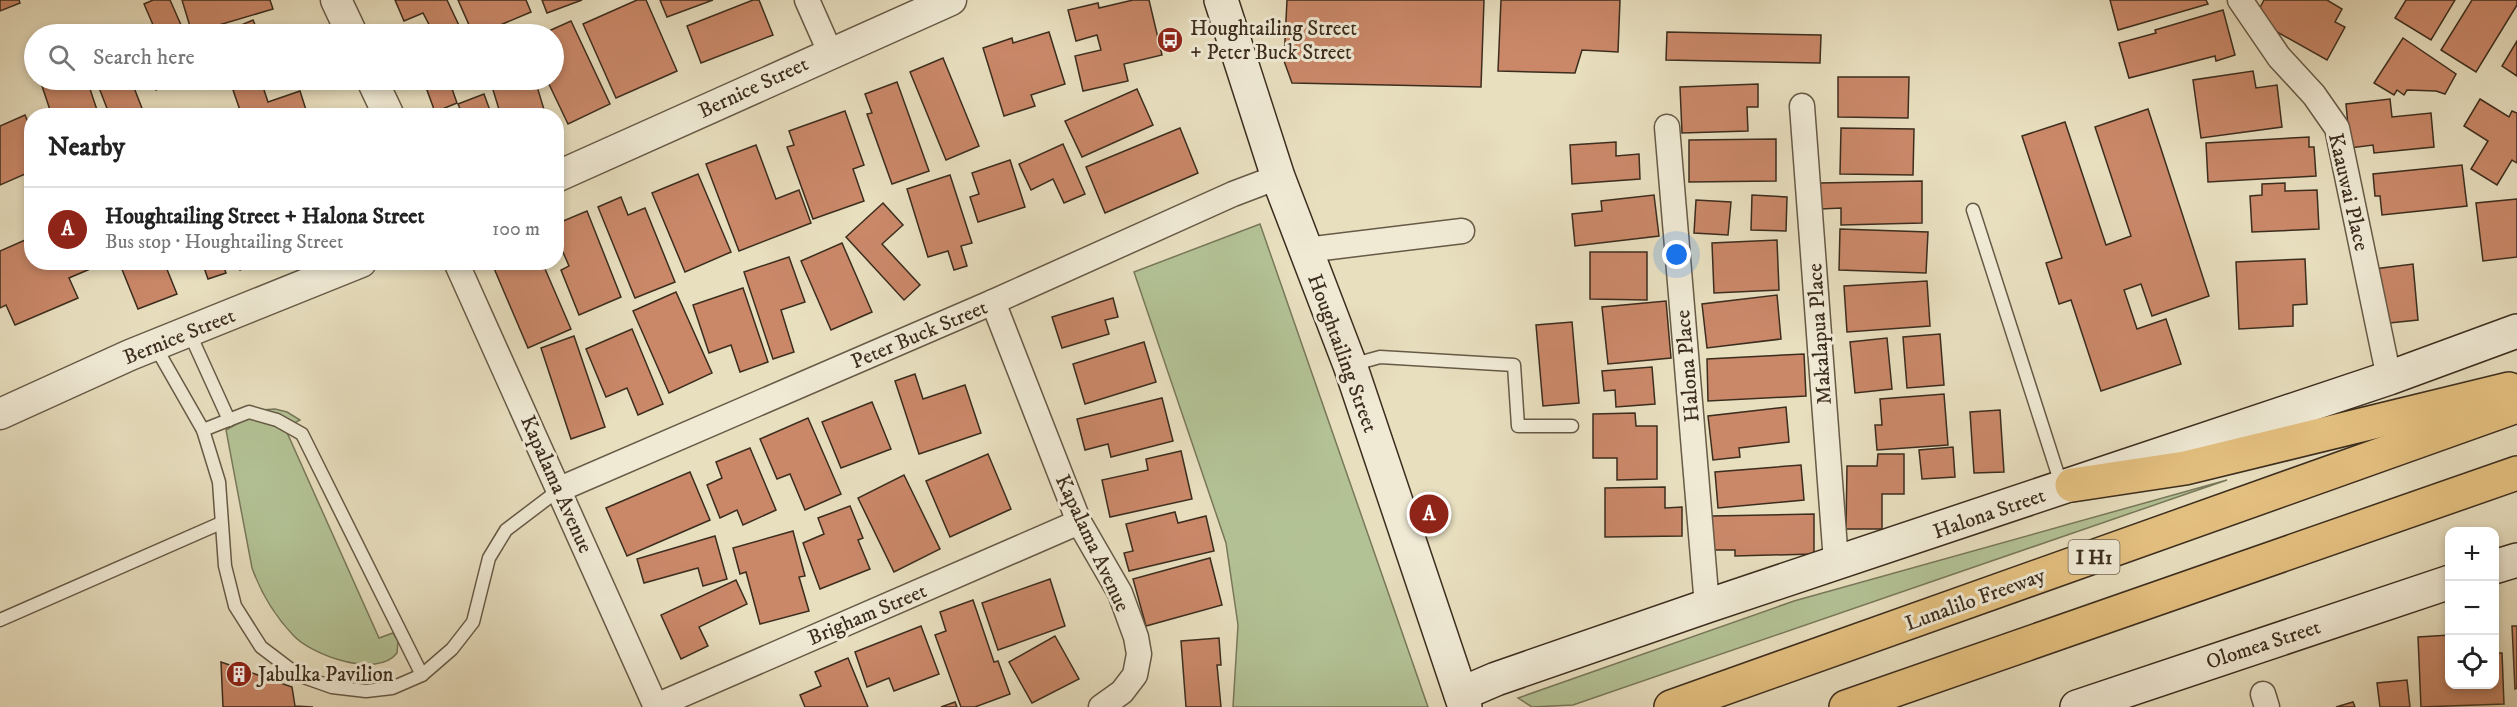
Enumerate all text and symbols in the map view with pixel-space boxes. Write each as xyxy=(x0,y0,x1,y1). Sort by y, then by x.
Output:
place label: Houghtailing Street + Peter Buck Street xyxy=(1190,16,1357,66)
search box xyxy=(24,24,564,90)
bus stop icon: Houghtailing Street + Peter Buck Street xyxy=(1155,25,1185,55)
icon: search xyxy=(45,41,78,74)
text: Search here xyxy=(93,44,195,71)
street label: Bernice Street xyxy=(694,51,813,125)
text: Nearby xyxy=(48,131,125,164)
street label: Kaauwai Place xyxy=(2322,131,2374,254)
text: Houghtailing Street + Halona Street xyxy=(105,203,424,230)
text: A xyxy=(61,217,74,242)
text: 100 m xyxy=(492,217,540,242)
text: Bus stop · Houghtailing Street xyxy=(105,230,344,255)
your location xyxy=(1662,240,1691,269)
street label: Makalapua Place xyxy=(1802,262,1838,406)
street label: Houghtailing Street xyxy=(1301,270,1383,436)
street label: Peter Buck Street xyxy=(847,294,992,375)
street label: Bernice Street xyxy=(120,303,239,371)
street label: Halona Place xyxy=(1670,308,1706,423)
street label: Kapalama Avenue xyxy=(514,411,598,558)
street label: Kapalama Avenue xyxy=(1049,471,1135,616)
street label: Halona Street xyxy=(1930,483,2049,545)
pin: A xyxy=(1410,492,1448,536)
map controls xyxy=(2445,527,2499,689)
button: + xyxy=(2445,527,2499,581)
road number: I H1 xyxy=(2068,540,2120,574)
street label: Lunalilo Freeway xyxy=(1902,562,2050,637)
street label: Brigham Street xyxy=(804,578,931,652)
button: − xyxy=(2445,581,2499,635)
street label: Olomea Street xyxy=(2203,614,2324,676)
button: locate xyxy=(2445,635,2499,689)
building icon: Jabulka Pavilion xyxy=(224,659,254,689)
place label: Jabulka Pavilion xyxy=(256,662,394,688)

